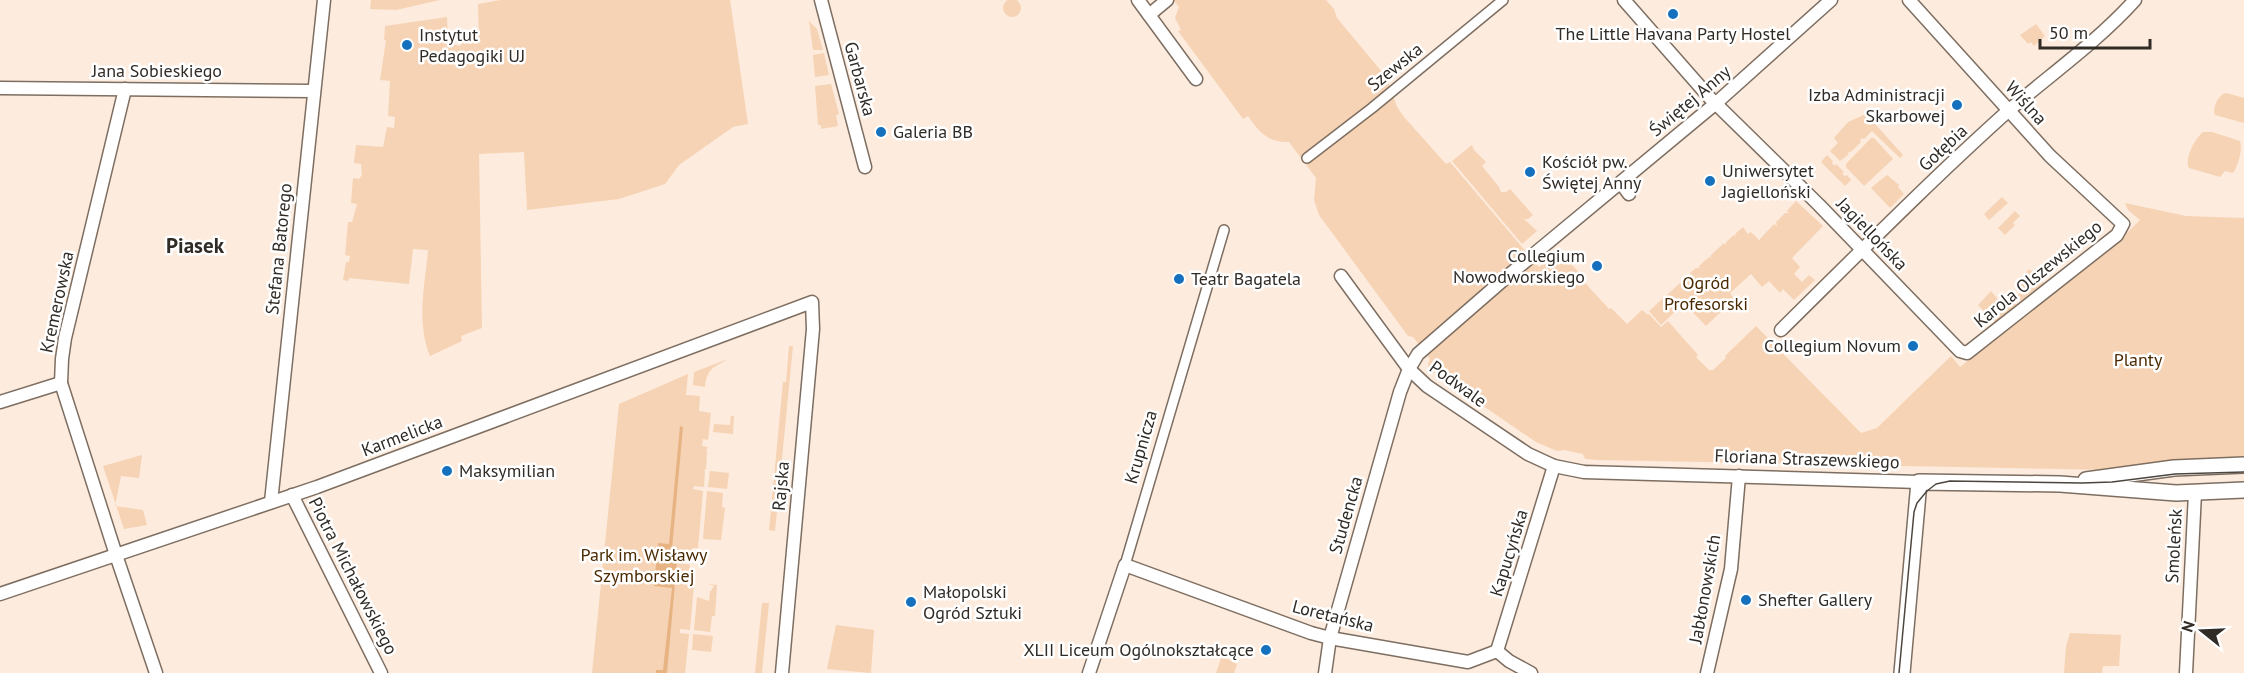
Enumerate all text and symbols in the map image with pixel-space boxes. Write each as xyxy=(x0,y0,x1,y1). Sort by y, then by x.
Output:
marker: The Little Havana Party Hostel xyxy=(1666,7,1680,21)
scale bar xyxy=(2040,12,2150,50)
text: 50 m xyxy=(2049,21,2088,44)
place label: The Little Havana Party Hostel xyxy=(1556,22,1791,45)
place label: Instytut Pedagogiki UJ xyxy=(419,23,525,67)
street label: Szewska xyxy=(1362,37,1427,96)
marker: Instytut Pedagogiki UJ xyxy=(400,38,414,52)
street label: Garbarska xyxy=(840,39,881,119)
street label: Jana Sobieskiego xyxy=(91,59,222,82)
street label: Świętej Anny xyxy=(1644,59,1736,141)
street label: Wiślna xyxy=(2001,76,2052,129)
place label: Izba Administracji Skarbowej xyxy=(1808,83,1945,127)
marker: Izba Administracji Skarbowej xyxy=(1950,98,1964,112)
street label: Gołębia xyxy=(1913,119,1972,176)
place label: Galeria BB xyxy=(893,120,973,143)
marker: Galeria BB xyxy=(874,125,888,139)
place label: Kościół pw. Świętej Anny xyxy=(1542,150,1642,194)
place label: Uniwersytet Jagielloński xyxy=(1721,159,1814,203)
marker: Kościół pw. Świętej Anny xyxy=(1523,165,1537,179)
marker: Uniwersytet Jagielloński xyxy=(1703,174,1717,188)
street label: Stefana Batorego xyxy=(260,182,297,316)
street label: Jagiellońska xyxy=(1831,192,1913,275)
street label: Karola Olszewskiego xyxy=(1969,215,2107,332)
district label: Piasek xyxy=(166,232,225,259)
place label: Collegium Nowodworskiego xyxy=(1453,244,1585,288)
street label: Kremerowska xyxy=(35,249,79,355)
marker: Collegium Nowodworskiego xyxy=(1590,259,1604,273)
place label: Teatr Bagatela xyxy=(1191,267,1301,290)
park label: Ogród Profesorski xyxy=(1664,271,1748,315)
marker: Teatr Bagatela xyxy=(1172,272,1186,286)
place label: Collegium Novum xyxy=(1764,334,1901,357)
marker: Collegium Novum xyxy=(1906,339,1920,353)
park label: Planty xyxy=(2114,348,2163,371)
street label: Podwale xyxy=(1425,355,1491,412)
street label: Krupnicza xyxy=(1119,407,1162,486)
street label: Karmelicka xyxy=(358,410,446,462)
street label: Floriana Straszewskiego xyxy=(1714,444,1900,473)
place label: Maksymilian xyxy=(459,459,555,482)
street label: Rajska xyxy=(767,460,794,512)
marker: Maksymilian xyxy=(440,464,454,478)
street label: Studencka xyxy=(1323,473,1368,556)
street label: Piotra Michałowskiego xyxy=(304,493,403,658)
street label: Kapucyńska xyxy=(1484,506,1533,599)
street label: Smoleńsk xyxy=(2160,508,2187,584)
street label: Jabłonowskich xyxy=(1683,533,1725,646)
park label: Park im. Wisławy Szymborskiej xyxy=(581,543,708,587)
place label: Małopolski Ogród Sztuki xyxy=(923,580,1022,624)
place label: Shefter Gallery xyxy=(1758,588,1873,611)
marker: Shefter Gallery xyxy=(1739,593,1753,607)
street label: Loretańska xyxy=(1290,594,1376,637)
marker: Małopolski Ogród Sztuki xyxy=(904,595,918,609)
north arrow xyxy=(2172,601,2232,661)
text: N xyxy=(2177,618,2199,634)
place label: XLII Liceum Ogólnokształcące xyxy=(1023,638,1254,661)
marker: XLII Liceum Ogólnokształcące xyxy=(1259,643,1273,657)

